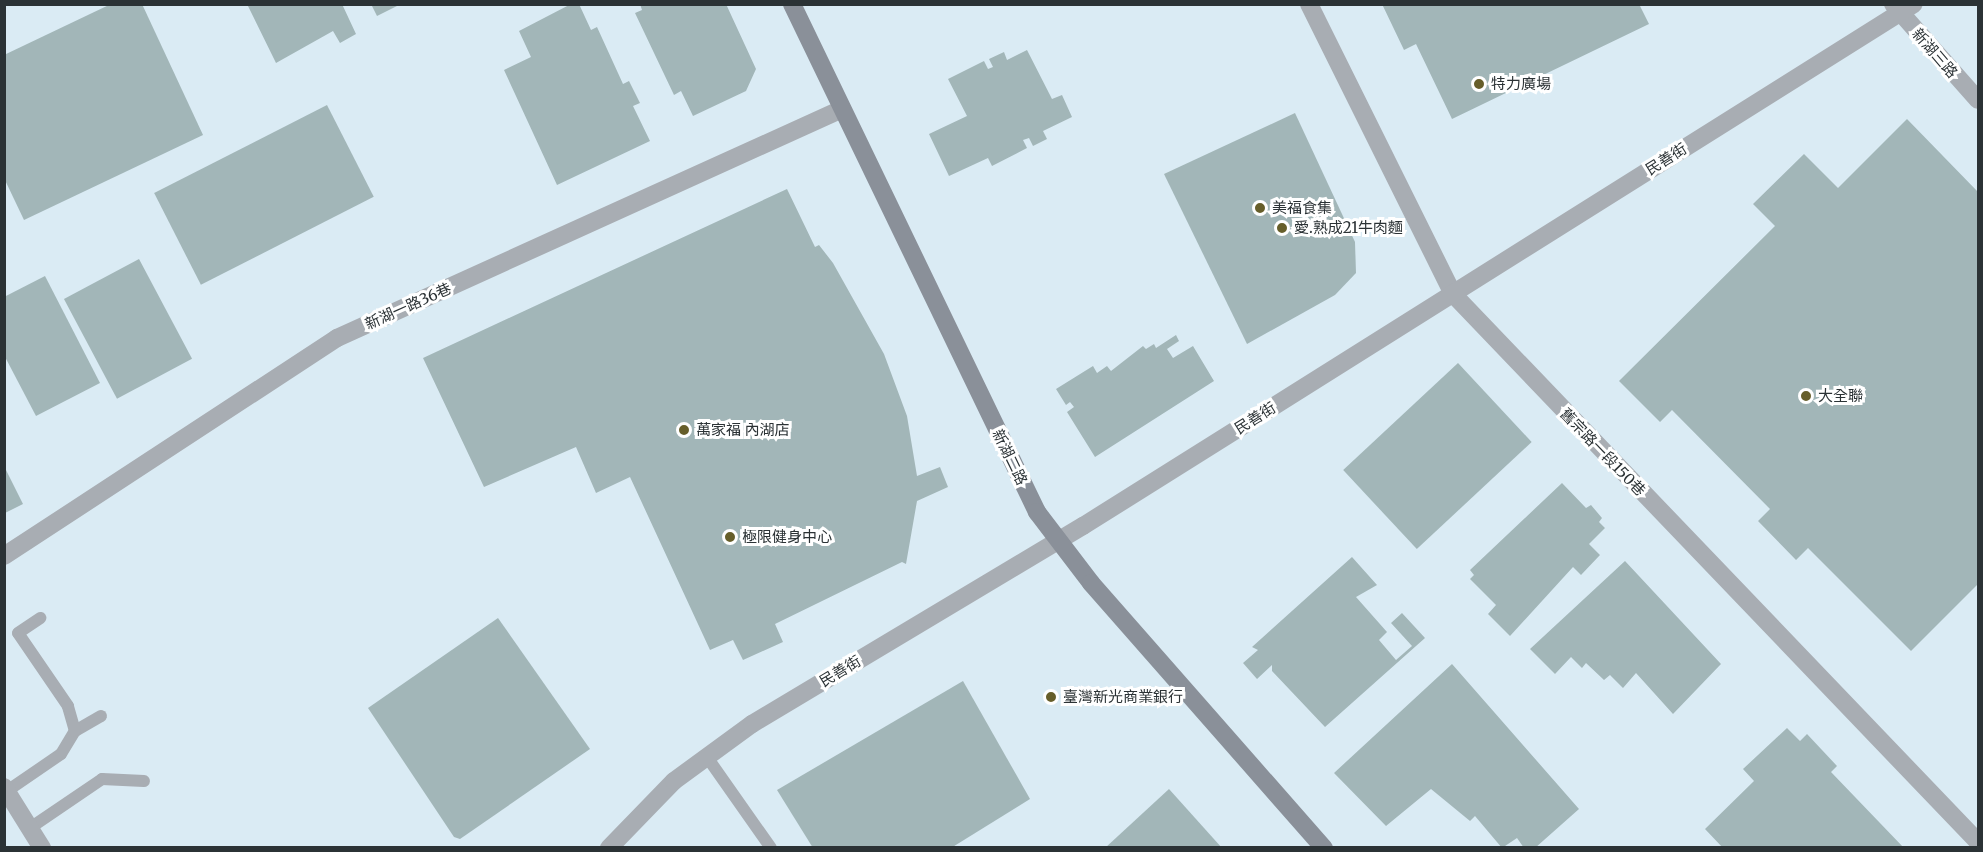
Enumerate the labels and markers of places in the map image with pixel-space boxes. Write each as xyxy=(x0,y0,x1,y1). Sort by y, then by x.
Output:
place label: 特力廣場 xyxy=(1491,75,1551,93)
marker: 特力廣場 xyxy=(1472,77,1486,91)
place label: 美福食集 xyxy=(1272,199,1332,217)
marker: 美福食集 xyxy=(1253,201,1267,215)
place label: 愛.熟成21牛肉麵 xyxy=(1294,219,1403,237)
marker: 愛.熟成21牛肉麵 xyxy=(1275,221,1289,235)
place label: 大全聯 xyxy=(1818,387,1863,405)
marker: 大全聯 xyxy=(1799,389,1813,403)
place label: 萬家福 內湖店 xyxy=(696,421,790,439)
marker: 萬家福 內湖店 xyxy=(677,423,691,437)
place label: 極限健身中心 xyxy=(742,528,832,546)
marker: 極限健身中心 xyxy=(723,530,737,544)
place label: 臺灣新光商業銀行 xyxy=(1063,688,1183,706)
marker: 臺灣新光商業銀行 xyxy=(1044,690,1058,704)

